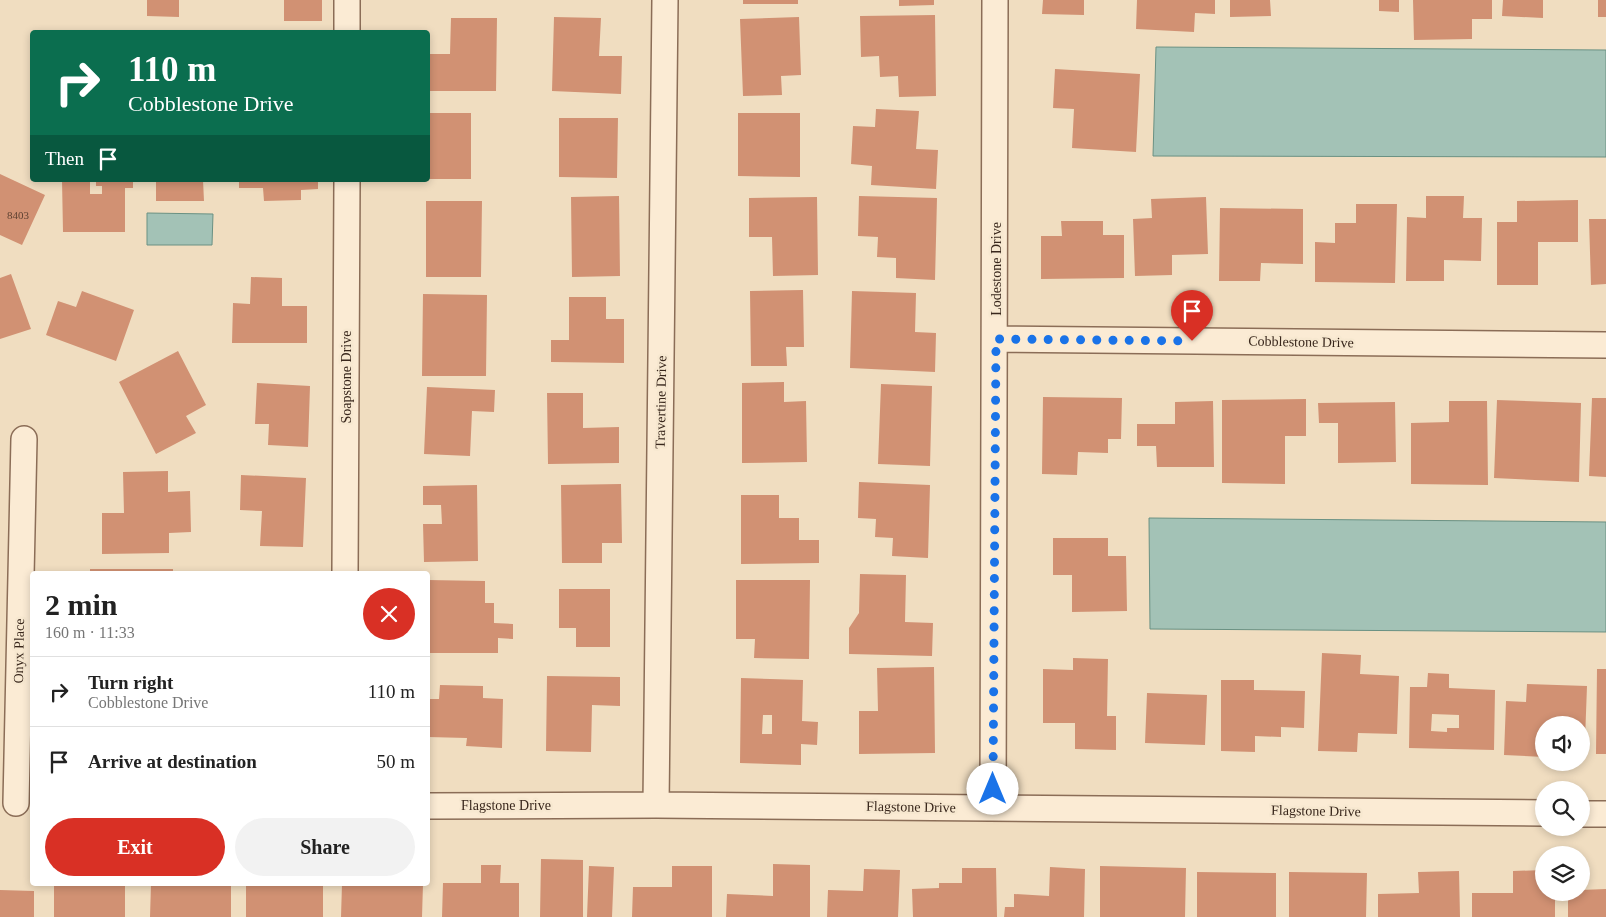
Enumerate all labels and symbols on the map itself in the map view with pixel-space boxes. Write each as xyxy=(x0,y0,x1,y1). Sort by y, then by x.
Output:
house number: 8403 xyxy=(7,209,30,221)
street label: Lodestone Drive xyxy=(989,222,1004,316)
pin xyxy=(1171,290,1213,341)
street label: Soapstone Drive xyxy=(339,331,354,423)
street label: Cobblestone Drive xyxy=(1248,334,1354,350)
street label: Travertine Drive xyxy=(653,355,669,449)
street label: Onyx Place xyxy=(11,618,27,684)
position arrow xyxy=(966,762,1018,814)
street label: Flagstone Drive xyxy=(461,798,551,813)
street label: Flagstone Drive xyxy=(866,799,956,815)
street label: Flagstone Drive xyxy=(1271,803,1361,819)

